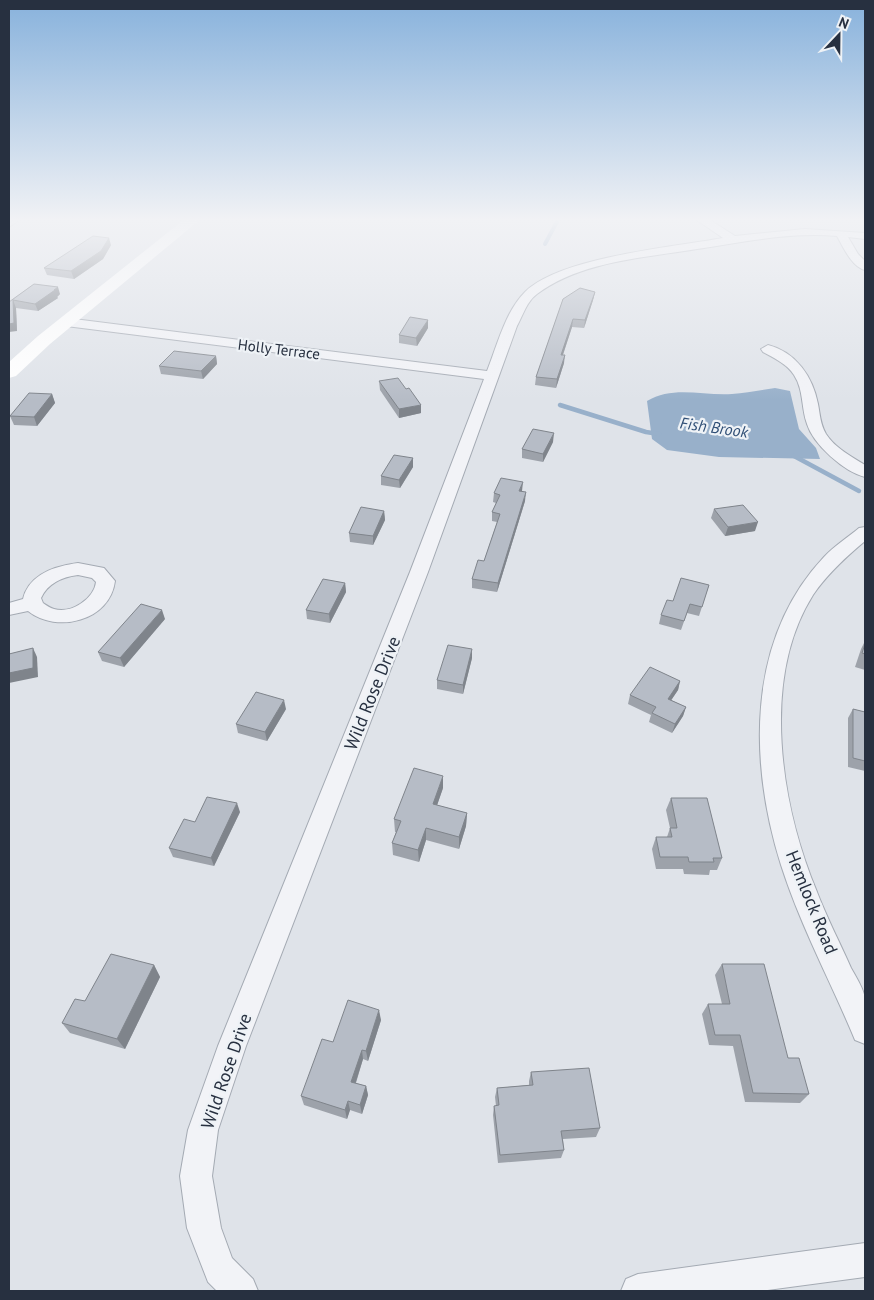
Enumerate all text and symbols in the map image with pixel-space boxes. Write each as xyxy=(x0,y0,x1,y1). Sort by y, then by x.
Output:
north arrow xyxy=(814,10,864,60)
text: N xyxy=(836,13,852,33)
street label: Holly Terrace xyxy=(237,335,321,363)
water label: Fish Brook xyxy=(679,412,750,442)
street label: Wild Rose Drive xyxy=(339,633,405,753)
street label: Hemlock Road xyxy=(781,847,843,957)
street label: Wild Rose Drive xyxy=(195,1010,257,1132)

